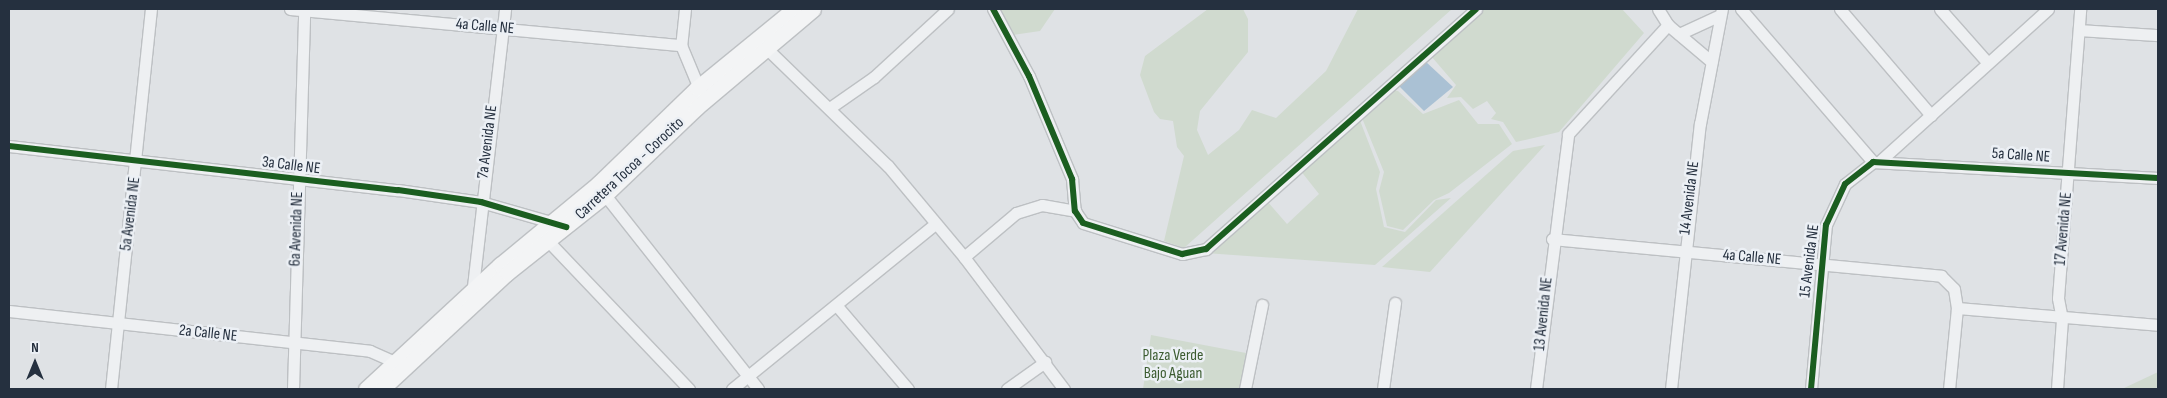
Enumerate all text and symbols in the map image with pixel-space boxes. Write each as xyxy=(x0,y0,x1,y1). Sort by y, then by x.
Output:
street label: 4a Calle NE xyxy=(455,15,515,39)
street label: 7a Avenida NE xyxy=(474,104,502,180)
street label: Carretera Tocoa - Corocito xyxy=(572,114,688,224)
street label: 5a Calle NE xyxy=(1991,144,2051,168)
street label: 3a Calle NE xyxy=(261,153,321,179)
street label: 14 Avenida NE xyxy=(1676,160,1704,236)
street label: 5a Avenida NE xyxy=(117,176,145,252)
street label: 6a Avenida NE xyxy=(286,191,308,267)
street label: 17 Avenida NE xyxy=(2051,191,2077,267)
street label: 15 Avenida NE xyxy=(1796,223,1824,299)
street label: 4a Calle NE xyxy=(1722,246,1782,270)
street label: 13 Avenida NE xyxy=(1531,276,1557,352)
street label: 2a Calle NE xyxy=(178,321,238,347)
north arrow xyxy=(10,338,60,388)
text: N xyxy=(31,339,39,356)
park label: Plaza Verde Bajo Aguan xyxy=(1143,346,1203,384)

